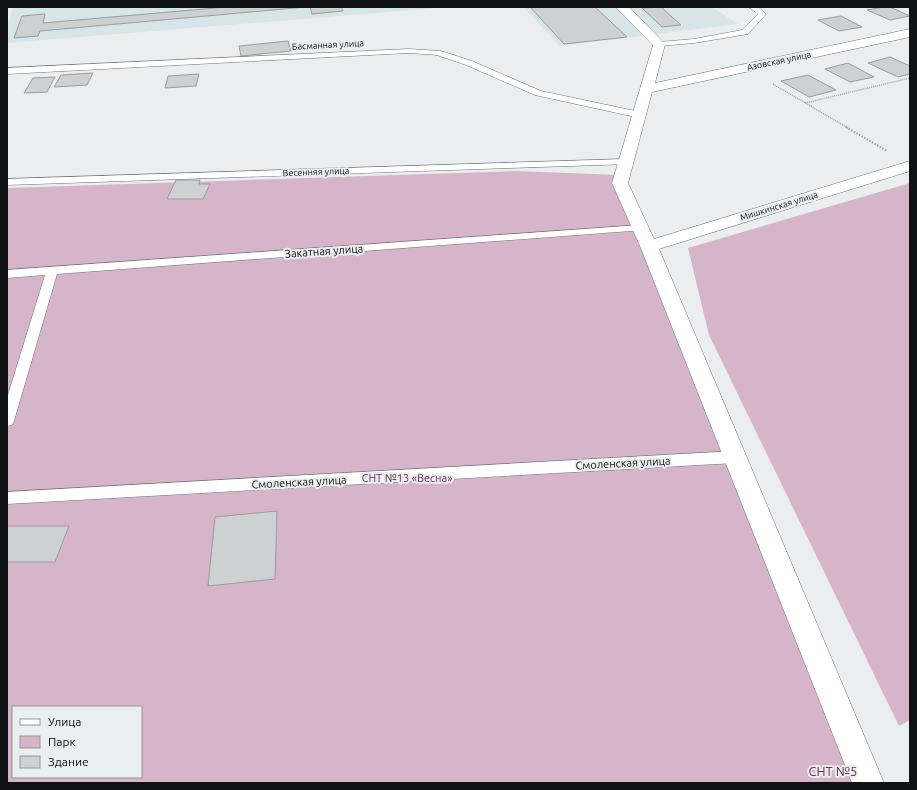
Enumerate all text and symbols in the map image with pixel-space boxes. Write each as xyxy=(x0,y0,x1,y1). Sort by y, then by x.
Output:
street label: Басманная улица xyxy=(292,38,364,52)
street label: Азовская улица xyxy=(746,49,812,73)
street label: Весенняя улица xyxy=(282,166,350,178)
street label: Мишкинская улица xyxy=(739,189,819,223)
street label: Закатная улица xyxy=(284,242,364,260)
street label: Смоленская улица xyxy=(575,455,671,471)
park label: СНТ №13 «Весна» xyxy=(362,472,452,484)
street label: Смоленская улица xyxy=(251,474,347,490)
legend xyxy=(12,706,142,778)
text: Улица xyxy=(48,715,81,728)
text: Парк xyxy=(48,735,76,748)
text: Здание xyxy=(48,755,89,768)
park label: СНТ №5 xyxy=(809,764,857,778)

